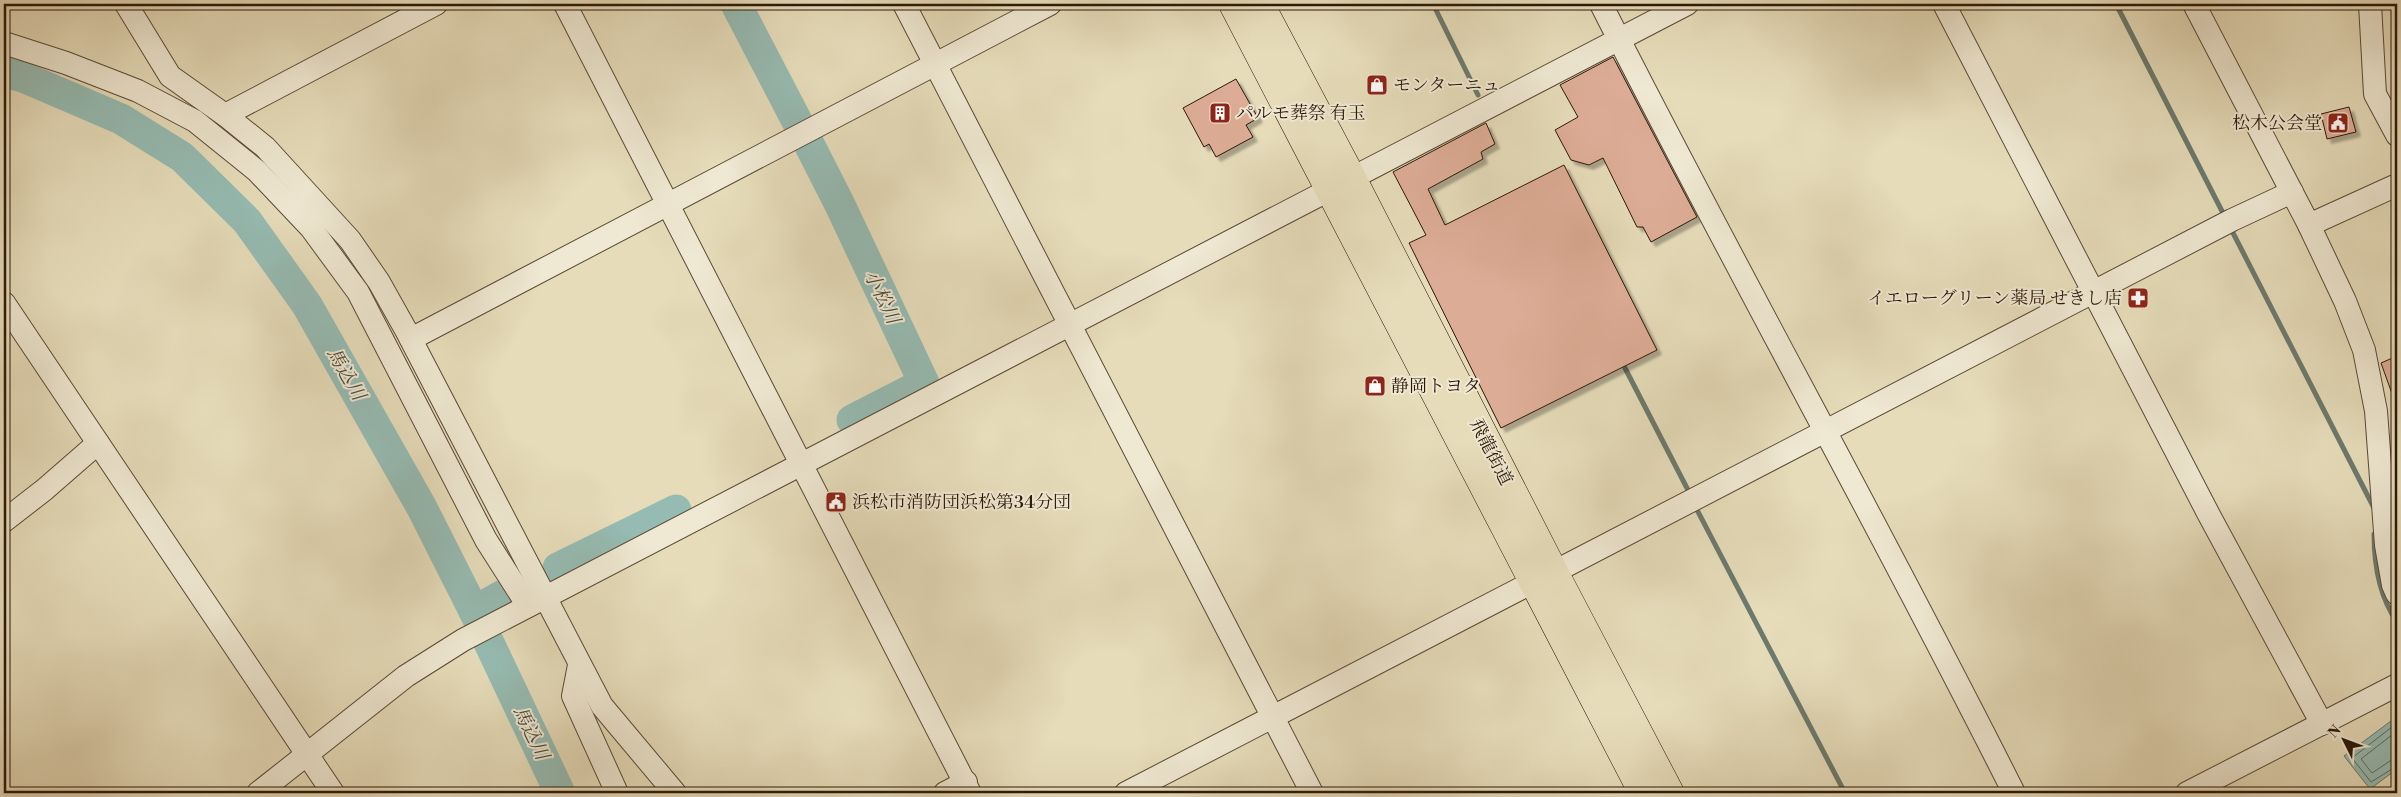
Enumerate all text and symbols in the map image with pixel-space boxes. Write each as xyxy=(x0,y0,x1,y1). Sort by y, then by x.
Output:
shop icon: モンターニュ xyxy=(1365,73,1389,97)
place label: モンターニュ xyxy=(1393,74,1500,97)
building icon: パルモ葬祭 有玉 xyxy=(1208,101,1232,125)
place label: パルモ葬祭 有玉 xyxy=(1236,102,1366,125)
public building icon: 松木公会堂 xyxy=(2326,111,2350,135)
place label: 松木公会堂 xyxy=(2232,112,2322,135)
water label: 小松川 xyxy=(859,266,906,330)
pharmacy icon: イエローグリーン薬局 せきし店 xyxy=(2126,286,2150,310)
place label: イエローグリーン薬局 せきし店 xyxy=(1867,287,2122,310)
water label: 馬込川 xyxy=(321,343,372,406)
shop icon: 静岡トヨタ xyxy=(1363,374,1387,398)
place label: 静岡トヨタ xyxy=(1391,375,1481,398)
street label: 飛龍街道 xyxy=(1464,415,1518,489)
public building icon: 浜松市消防団浜松第34分団 xyxy=(824,490,848,514)
place label: 浜松市消防団浜松第34分団 xyxy=(852,491,1071,514)
water label: 馬込川 xyxy=(508,702,555,766)
north arrow xyxy=(2318,714,2368,764)
text: N xyxy=(2325,722,2345,742)

